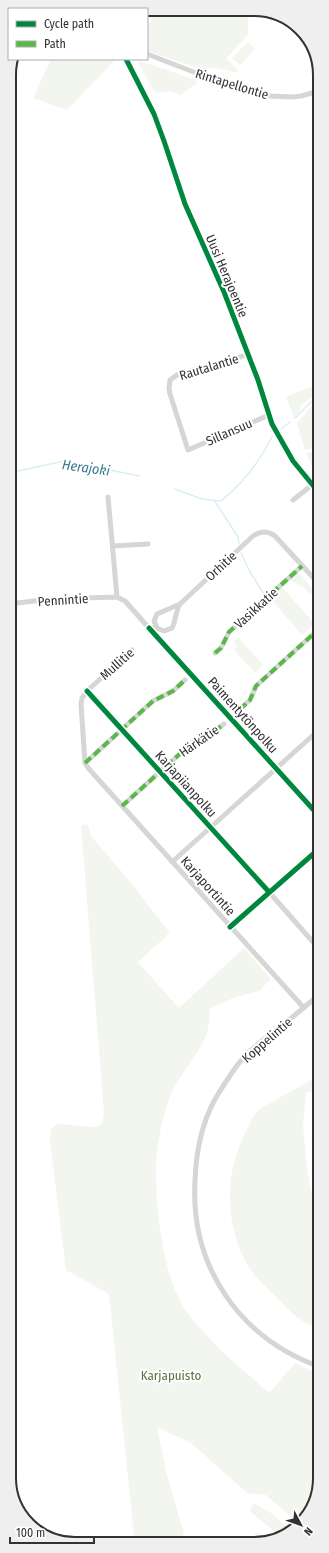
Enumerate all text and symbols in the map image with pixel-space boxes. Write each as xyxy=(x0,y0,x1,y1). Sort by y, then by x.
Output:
legend xyxy=(8,8,148,60)
text: Cycle path xyxy=(44,17,94,31)
text: Path xyxy=(44,37,66,51)
street label: Rintapellontie xyxy=(194,66,270,102)
street label: Uusi Herajoentie xyxy=(203,232,251,320)
street label: Rautalantie xyxy=(178,351,240,383)
street label: Sillansuu xyxy=(204,415,254,449)
water label: Herajoki xyxy=(61,456,111,480)
street label: Orhitie xyxy=(202,548,240,584)
street label: Vasikkatie xyxy=(231,585,281,631)
street label: Pennintie xyxy=(37,591,89,609)
street label: Mullitie xyxy=(97,645,137,683)
street label: Paimentytönpolku xyxy=(205,674,281,756)
street label: Härkätie xyxy=(176,722,222,760)
street label: Karjapiianpolku xyxy=(152,748,220,820)
street label: Karjaportintie xyxy=(178,854,238,918)
street label: Koppelintie xyxy=(239,1014,295,1066)
park label: Karjapuisto xyxy=(141,1368,201,1383)
north arrow xyxy=(281,1505,321,1545)
scale bar xyxy=(10,1519,94,1545)
text: N xyxy=(301,1524,315,1538)
text: 100 m xyxy=(16,1526,45,1540)

